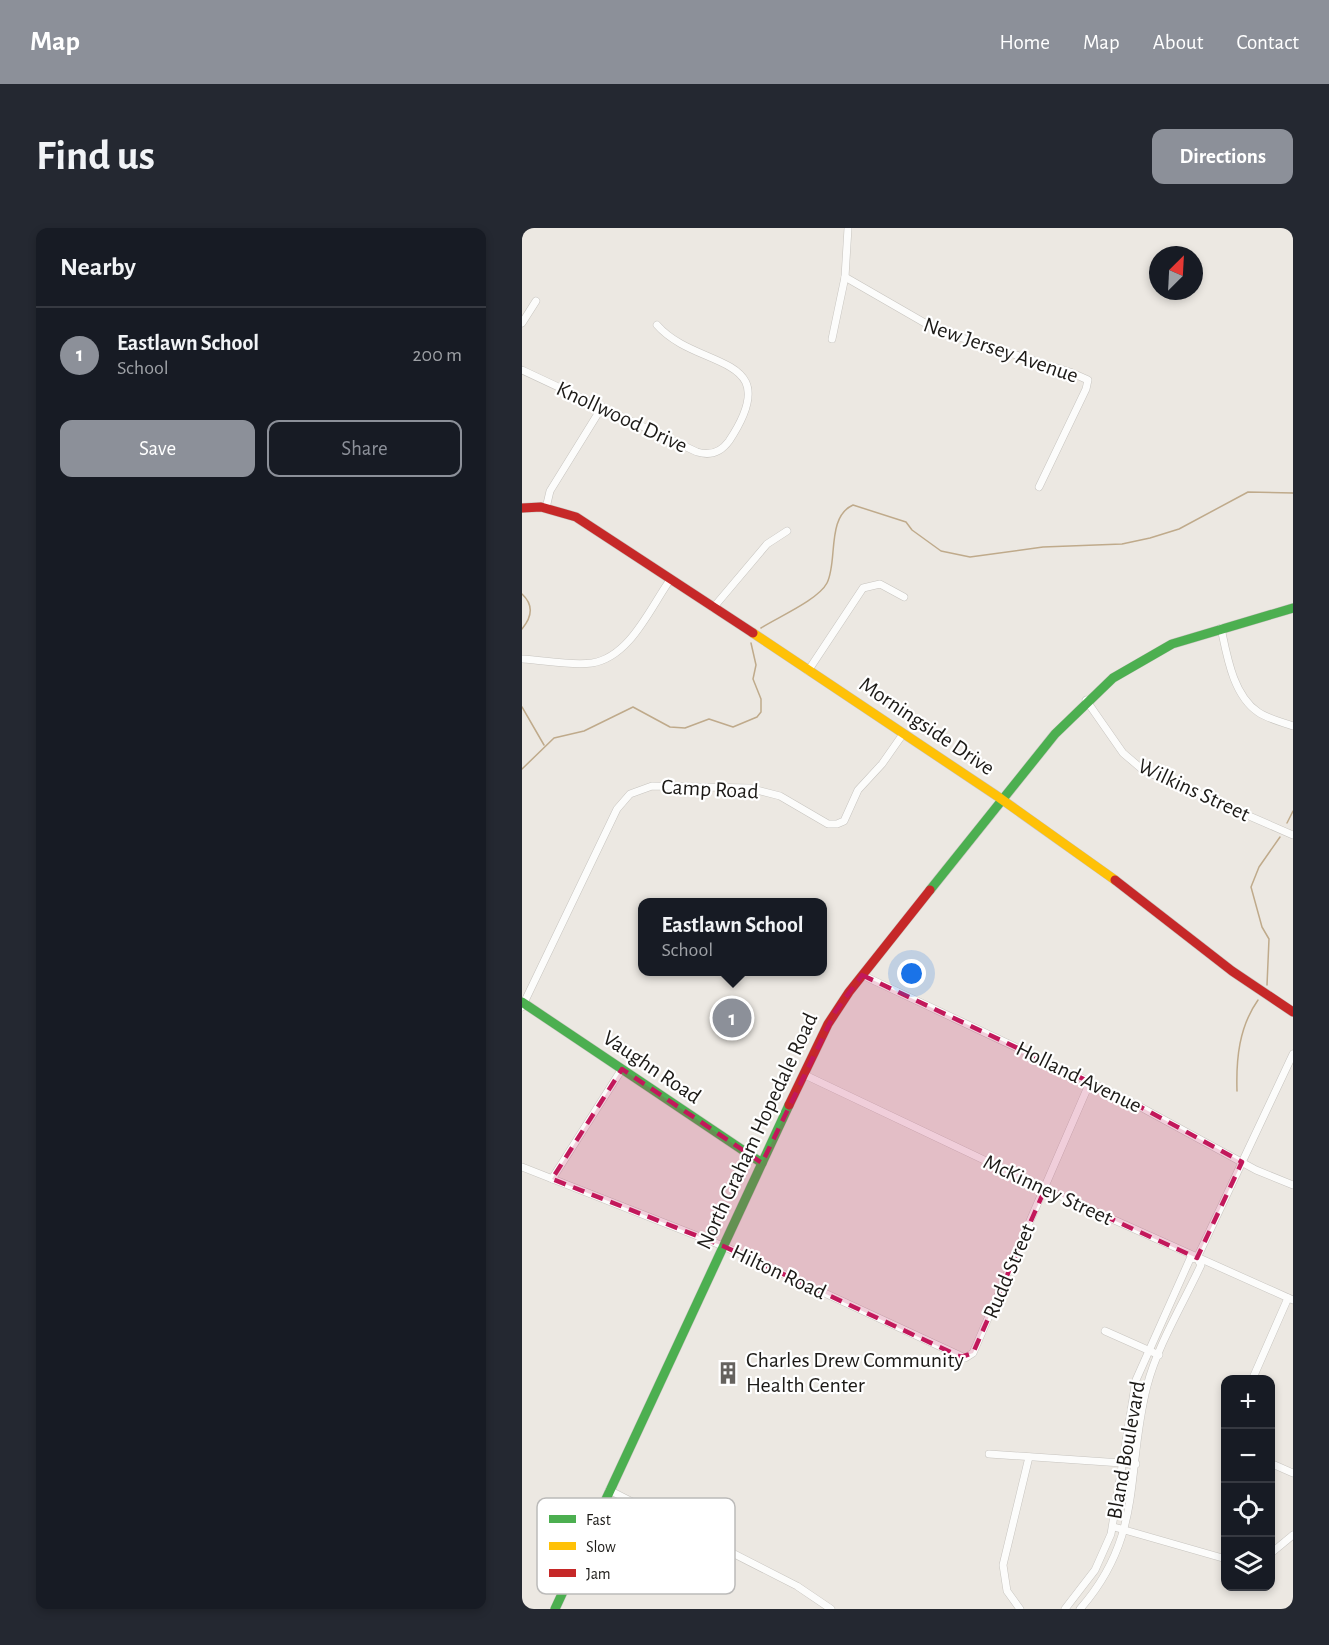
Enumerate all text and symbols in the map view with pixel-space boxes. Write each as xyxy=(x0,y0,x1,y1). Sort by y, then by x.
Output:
text: Map xyxy=(30,28,80,56)
text: Home xyxy=(999,32,1050,53)
text: Map xyxy=(1083,32,1120,53)
text: About xyxy=(1153,32,1203,53)
text: Contact xyxy=(1236,32,1299,53)
button: Directions xyxy=(1152,129,1293,184)
text: Find us xyxy=(36,135,155,177)
north arrow xyxy=(1149,246,1203,300)
text: Nearby xyxy=(60,254,136,280)
street label: New Jersey Avenue xyxy=(921,313,1081,387)
text: Eastlawn School xyxy=(117,332,259,354)
text: 1 xyxy=(76,345,83,365)
text: 200 m xyxy=(412,345,462,365)
text: School xyxy=(117,358,169,378)
street label: Knollwood Drive xyxy=(553,377,691,457)
button: Save xyxy=(60,420,255,477)
button: Share xyxy=(267,420,462,477)
street label: Morningside Drive xyxy=(855,673,999,779)
street label: Wilkins Street xyxy=(1135,755,1253,825)
street label: Camp Road xyxy=(661,775,759,803)
popup xyxy=(638,898,827,976)
text: Eastlawn School xyxy=(661,914,804,936)
text: School xyxy=(661,940,713,960)
your location xyxy=(897,959,926,988)
pin: 1 xyxy=(712,996,752,1040)
street label: North Graham Hopedale Road xyxy=(692,1009,822,1253)
street label: Vaughn Road xyxy=(599,1026,705,1108)
street label: Holland Avenue xyxy=(1013,1037,1145,1117)
street label: McKinney Street xyxy=(980,1151,1116,1229)
street label: Rudd Street xyxy=(979,1220,1039,1322)
street label: Hilton Road xyxy=(728,1241,830,1303)
place label: Charles Drew Community Health Center xyxy=(746,1349,964,1396)
building icon: Charles Drew Community Health Center xyxy=(715,1360,741,1386)
map controls xyxy=(1221,1375,1275,1591)
button: + xyxy=(1221,1375,1275,1429)
street label: Bland Boulevard xyxy=(1103,1379,1149,1521)
button: − xyxy=(1221,1429,1275,1483)
button: locate xyxy=(1221,1483,1275,1537)
legend xyxy=(537,1498,735,1594)
text: Fast xyxy=(586,1512,611,1528)
button: layers xyxy=(1221,1537,1275,1591)
text: Slow xyxy=(586,1539,616,1555)
text: Jam xyxy=(586,1566,611,1582)

